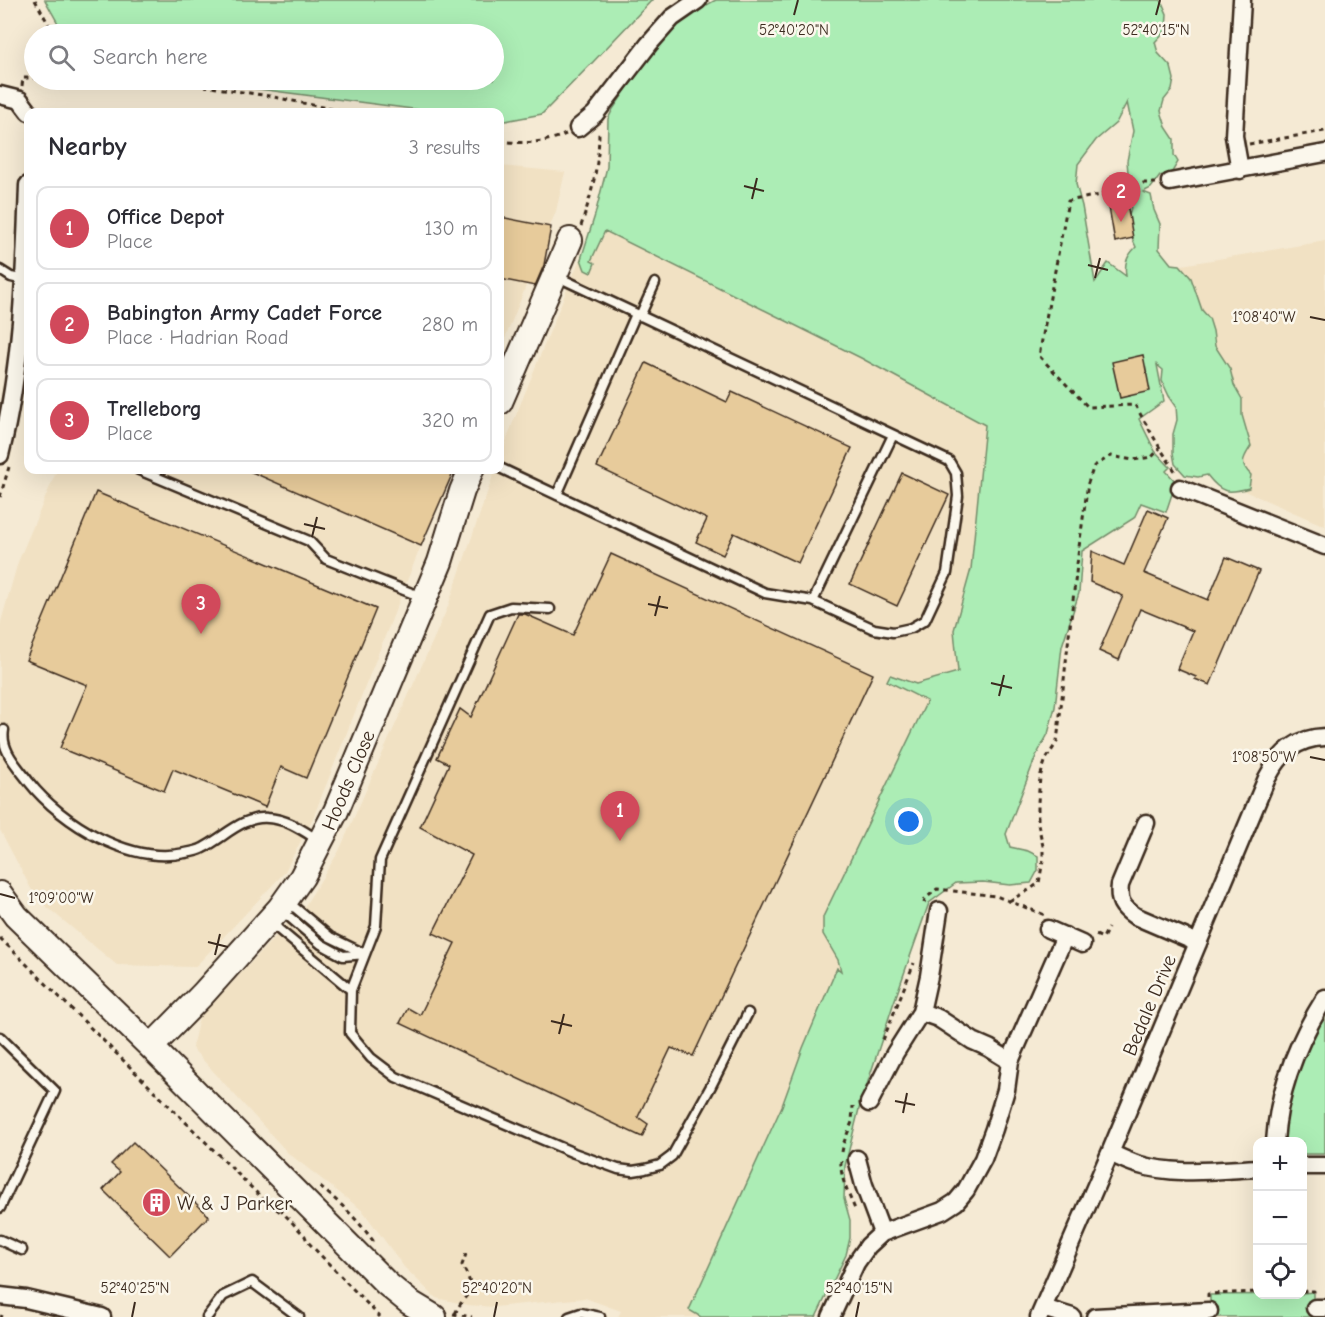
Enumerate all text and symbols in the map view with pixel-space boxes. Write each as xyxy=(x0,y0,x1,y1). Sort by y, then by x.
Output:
text: 52°40'20"N xyxy=(759,21,829,39)
text: 52°40'15"N xyxy=(1122,21,1190,39)
search box xyxy=(24,24,504,90)
icon: search xyxy=(45,41,78,74)
text: Search here xyxy=(93,44,208,70)
text: Nearby xyxy=(48,132,127,162)
text: 3 results xyxy=(409,136,480,159)
pin: 2 xyxy=(1102,172,1140,222)
text: Office Depot xyxy=(107,204,224,230)
text: 1 xyxy=(66,217,73,240)
text: 130 m xyxy=(425,217,478,240)
text: Place xyxy=(107,230,153,253)
text: Babington Army Cadet Force xyxy=(107,300,382,326)
text: 1°08'40"W xyxy=(1233,308,1295,326)
text: 2 xyxy=(65,313,74,336)
text: 280 m xyxy=(422,313,478,336)
text: Place · Hadrian Road xyxy=(107,326,289,349)
text: Trelleborg xyxy=(107,396,202,422)
text: 3 xyxy=(65,409,74,432)
text: 320 m xyxy=(422,409,478,432)
text: Place xyxy=(107,422,153,445)
pin: 3 xyxy=(182,584,220,634)
street label: Hoods Close xyxy=(317,727,380,834)
text: 1°08'50"W xyxy=(1232,748,1296,766)
pin: 1 xyxy=(600,792,640,841)
your location xyxy=(894,807,923,836)
text: 1°09'00"W xyxy=(28,889,94,907)
street label: Bedale Drive xyxy=(1118,951,1181,1059)
map controls xyxy=(1253,1137,1307,1299)
button: + xyxy=(1253,1137,1307,1191)
building icon: W & J Parker xyxy=(140,1187,172,1219)
button: − xyxy=(1253,1191,1307,1245)
place label: W & J Parker xyxy=(177,1192,292,1215)
button: locate xyxy=(1253,1245,1307,1299)
text: 52°40'25"N xyxy=(101,1279,170,1297)
text: 52°40'20"N xyxy=(462,1279,532,1297)
text: 52°40'15"N xyxy=(825,1279,893,1297)

